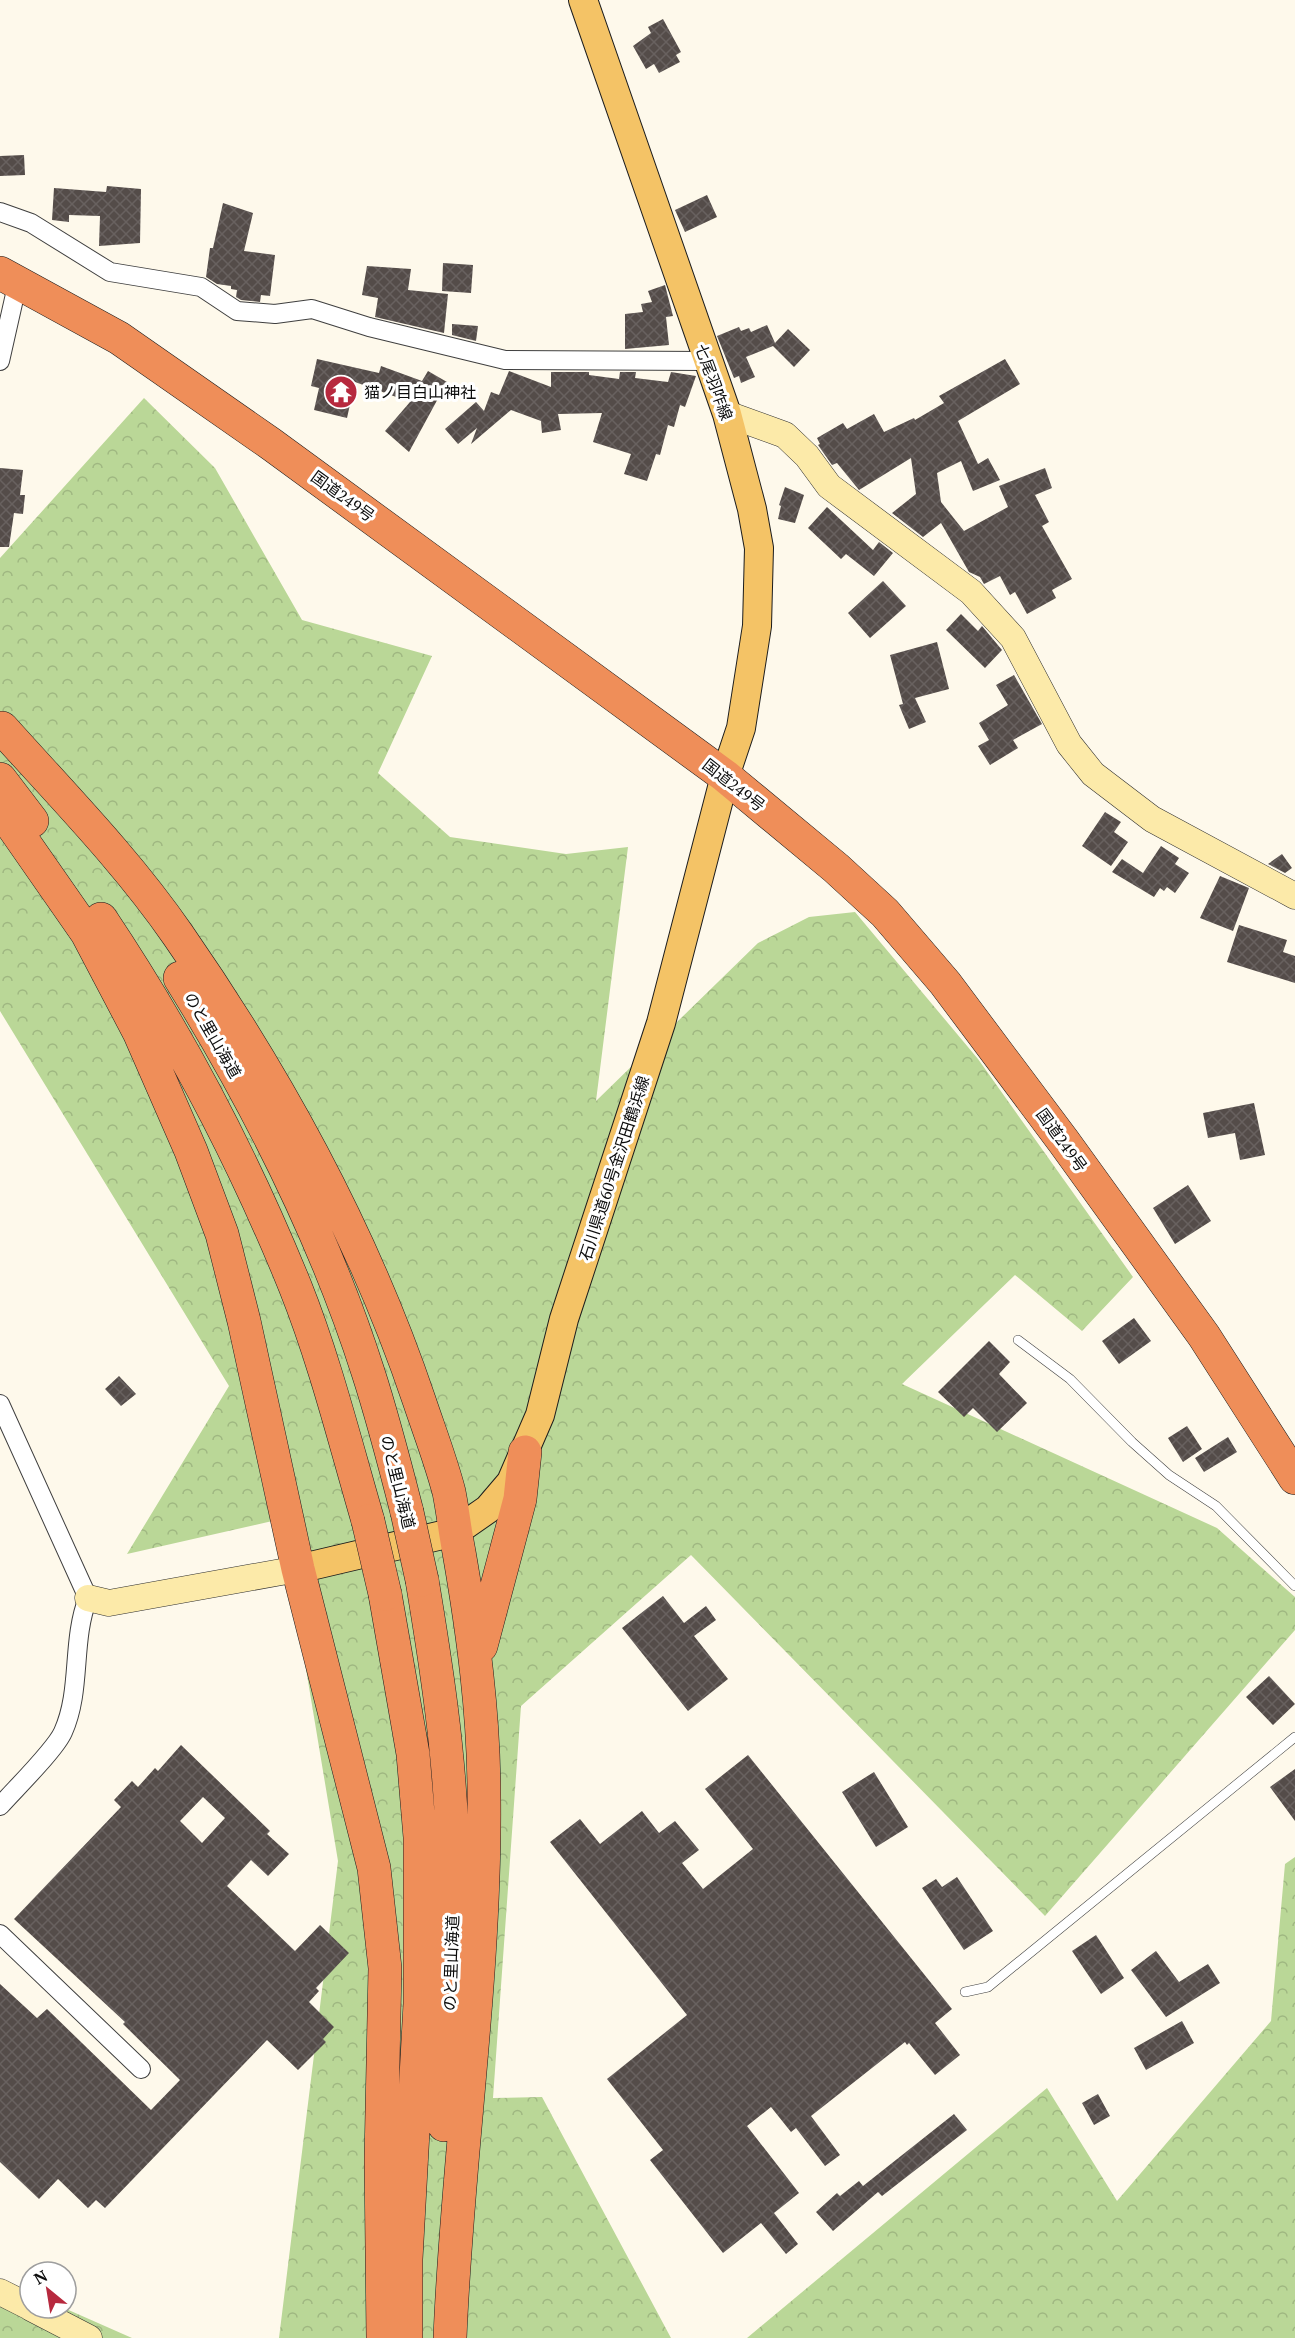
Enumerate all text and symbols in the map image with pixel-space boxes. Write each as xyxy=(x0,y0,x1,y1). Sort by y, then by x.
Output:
street label: 七尾羽咋線 xyxy=(690,341,738,423)
temple icon: 猫ノ目白山神社 xyxy=(323,374,359,410)
place label: 猫ノ目白山神社 xyxy=(364,381,476,403)
street label: 国道249号 xyxy=(307,465,379,527)
street label: 国道249号 xyxy=(698,754,770,816)
street label: のと里山海道 xyxy=(179,988,247,1082)
street label: 石川県道60号金沢田鶴浜線 xyxy=(574,1073,654,1263)
street label: 国道249号 xyxy=(1031,1104,1093,1176)
street label: のと里山海道 xyxy=(376,1433,420,1531)
street label: のと里山海道 xyxy=(438,1915,464,2011)
north arrow xyxy=(18,2260,78,2320)
text: N xyxy=(30,2264,51,2290)

